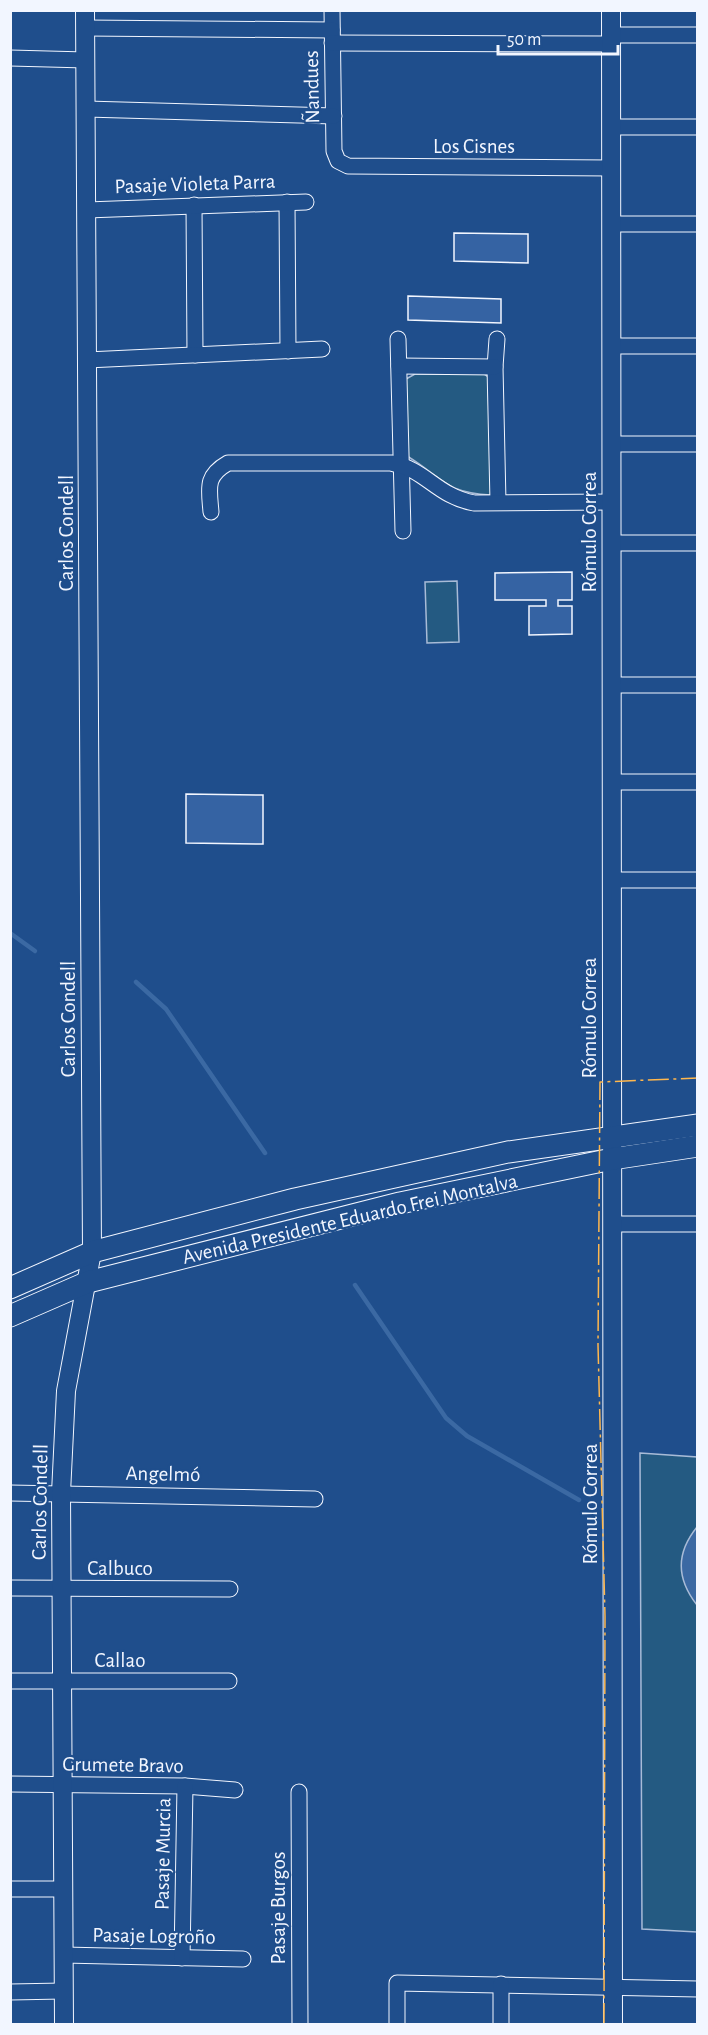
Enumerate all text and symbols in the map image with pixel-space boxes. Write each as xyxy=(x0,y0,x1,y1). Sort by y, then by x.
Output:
scale bar xyxy=(498,18,618,56)
text: 50 m xyxy=(507,31,541,49)
street label: Ñandues xyxy=(299,50,323,124)
street label: Los Cisnes xyxy=(433,136,515,157)
street label: Pasaje Violeta Parra xyxy=(114,171,276,197)
street label: Rómulo Correa xyxy=(579,471,600,593)
street label: Carlos Condell xyxy=(56,475,77,591)
street label: Rómulo Correa xyxy=(579,957,600,1079)
street label: Carlos Condell xyxy=(58,961,79,1077)
street label: Avenida Presidente Eduardo Frei Montalva xyxy=(180,1170,520,1268)
street label: Rómulo Correa xyxy=(580,1443,601,1565)
street label: Carlos Condell xyxy=(28,1444,52,1560)
street label: Angelmó xyxy=(125,1463,201,1485)
street label: Calbuco xyxy=(87,1558,153,1579)
street label: Callao xyxy=(95,1650,146,1671)
street label: Grumete Bravo xyxy=(62,1753,184,1777)
street label: Pasaje Murcia xyxy=(152,1797,174,1910)
street label: Pasaje Burgos xyxy=(268,1851,289,1965)
street label: Pasaje Logroño xyxy=(92,1924,216,1948)

